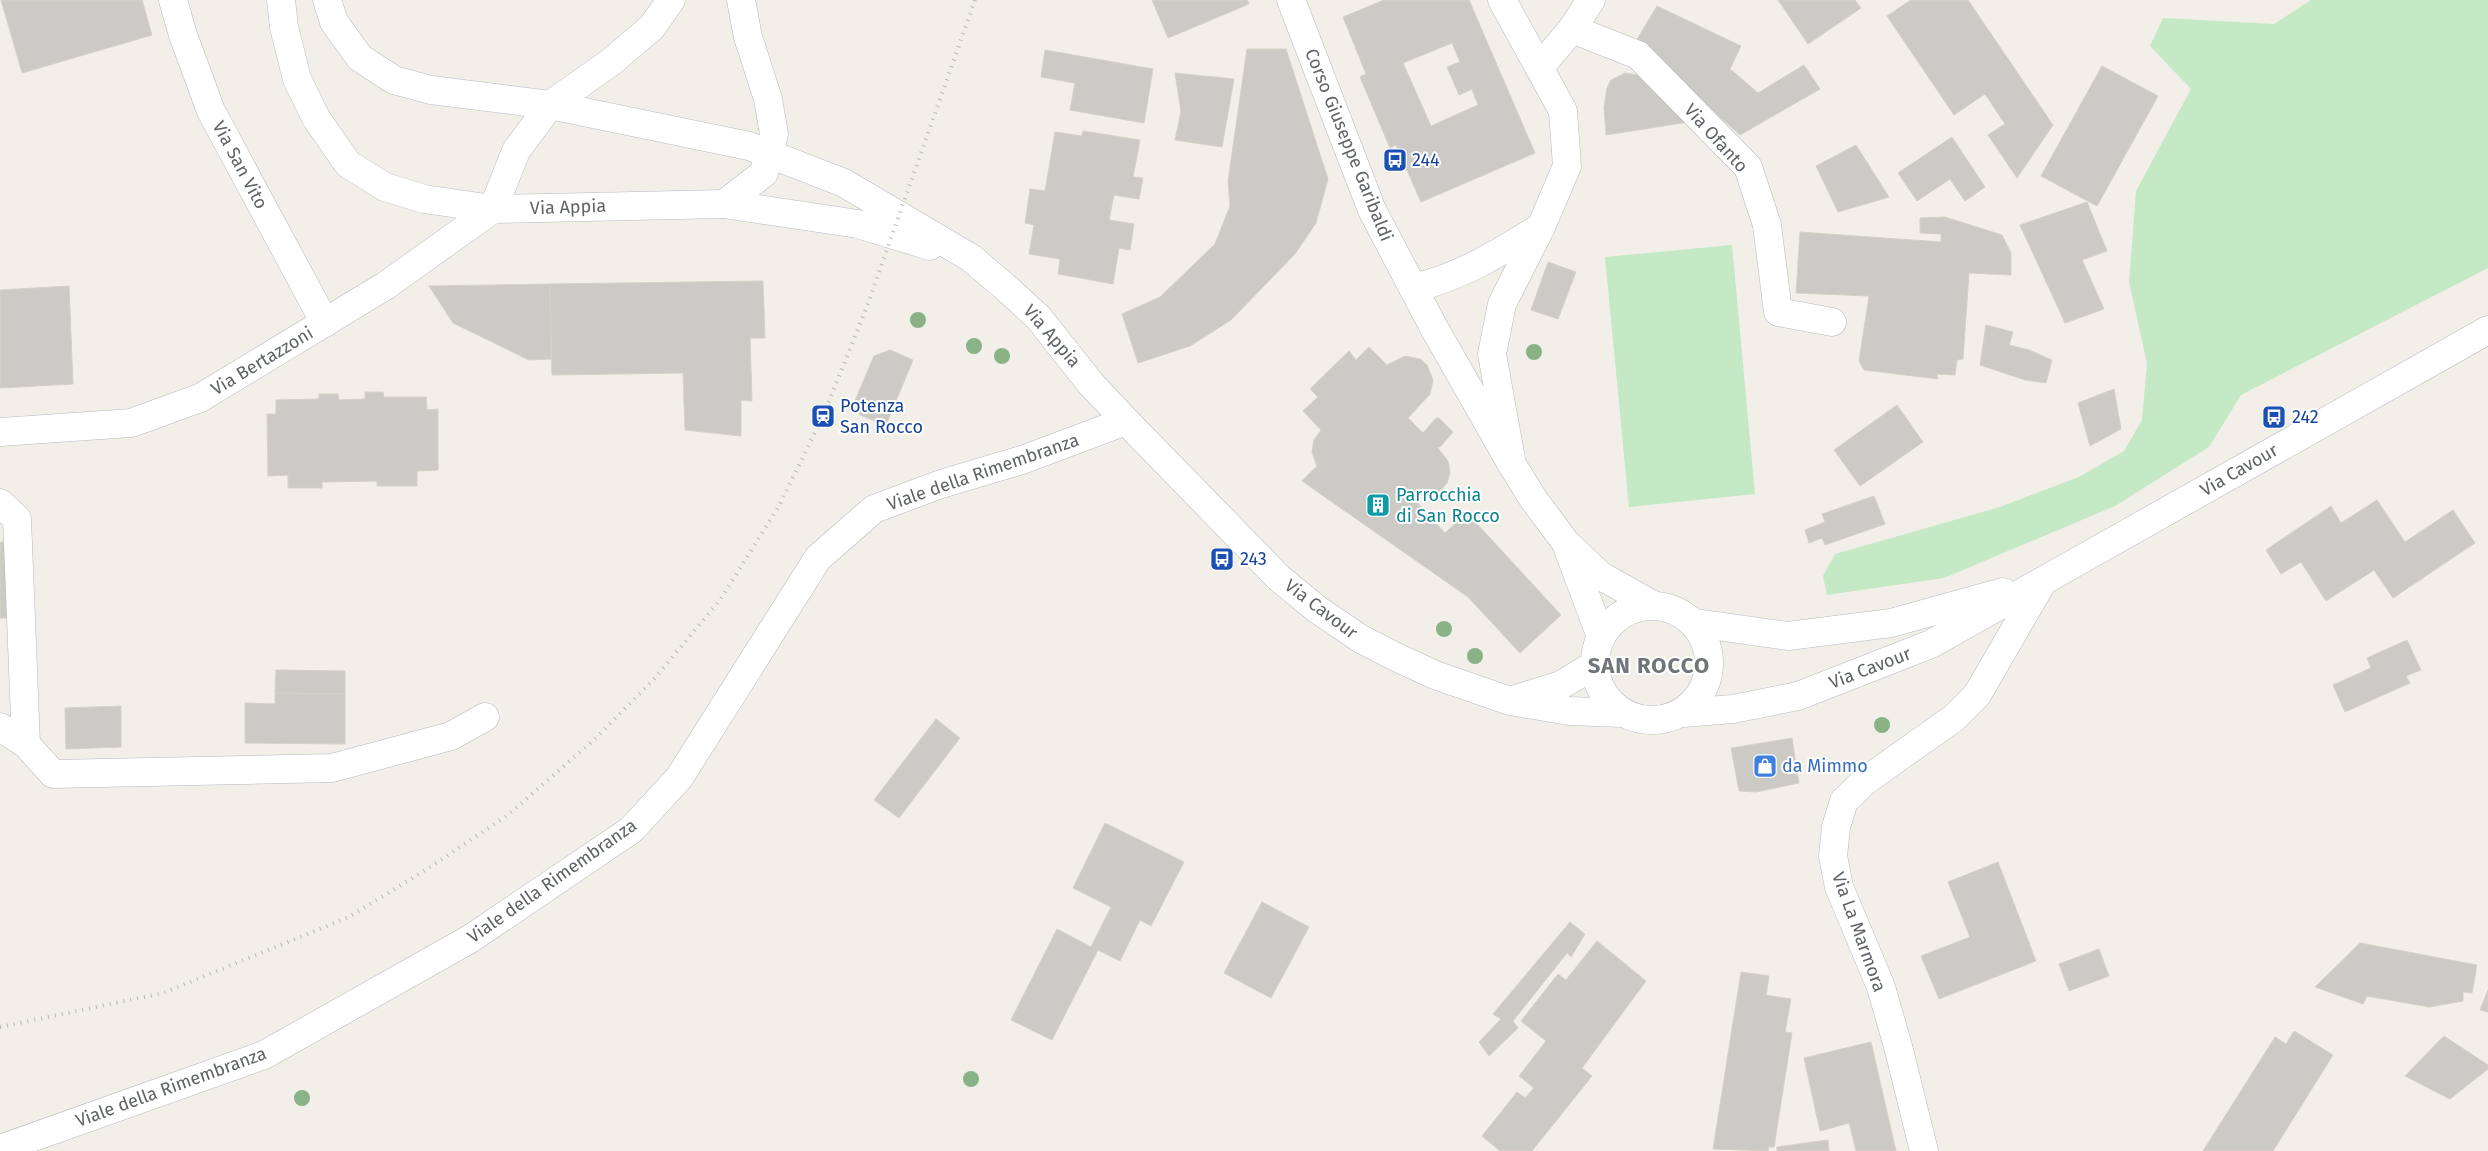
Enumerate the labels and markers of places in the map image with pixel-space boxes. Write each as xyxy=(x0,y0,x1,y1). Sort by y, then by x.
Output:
bus stop icon: 244 xyxy=(1382,147,1408,173)
place label: 244 xyxy=(1412,149,1440,171)
place label: Potenza San Rocco xyxy=(840,395,923,438)
station icon: Potenza San Rocco xyxy=(810,403,836,429)
bus stop icon: 242 xyxy=(2261,404,2287,430)
place label: 242 xyxy=(2292,406,2319,428)
place label: Parrocchia di San Rocco xyxy=(1396,484,1500,527)
building icon: Parrocchia di San Rocco xyxy=(1365,492,1391,518)
bus stop icon: 243 xyxy=(1209,546,1235,572)
place label: 243 xyxy=(1240,548,1267,570)
shop icon: da Mimmo xyxy=(1752,753,1778,779)
place label: da Mimmo xyxy=(1782,755,1868,777)

